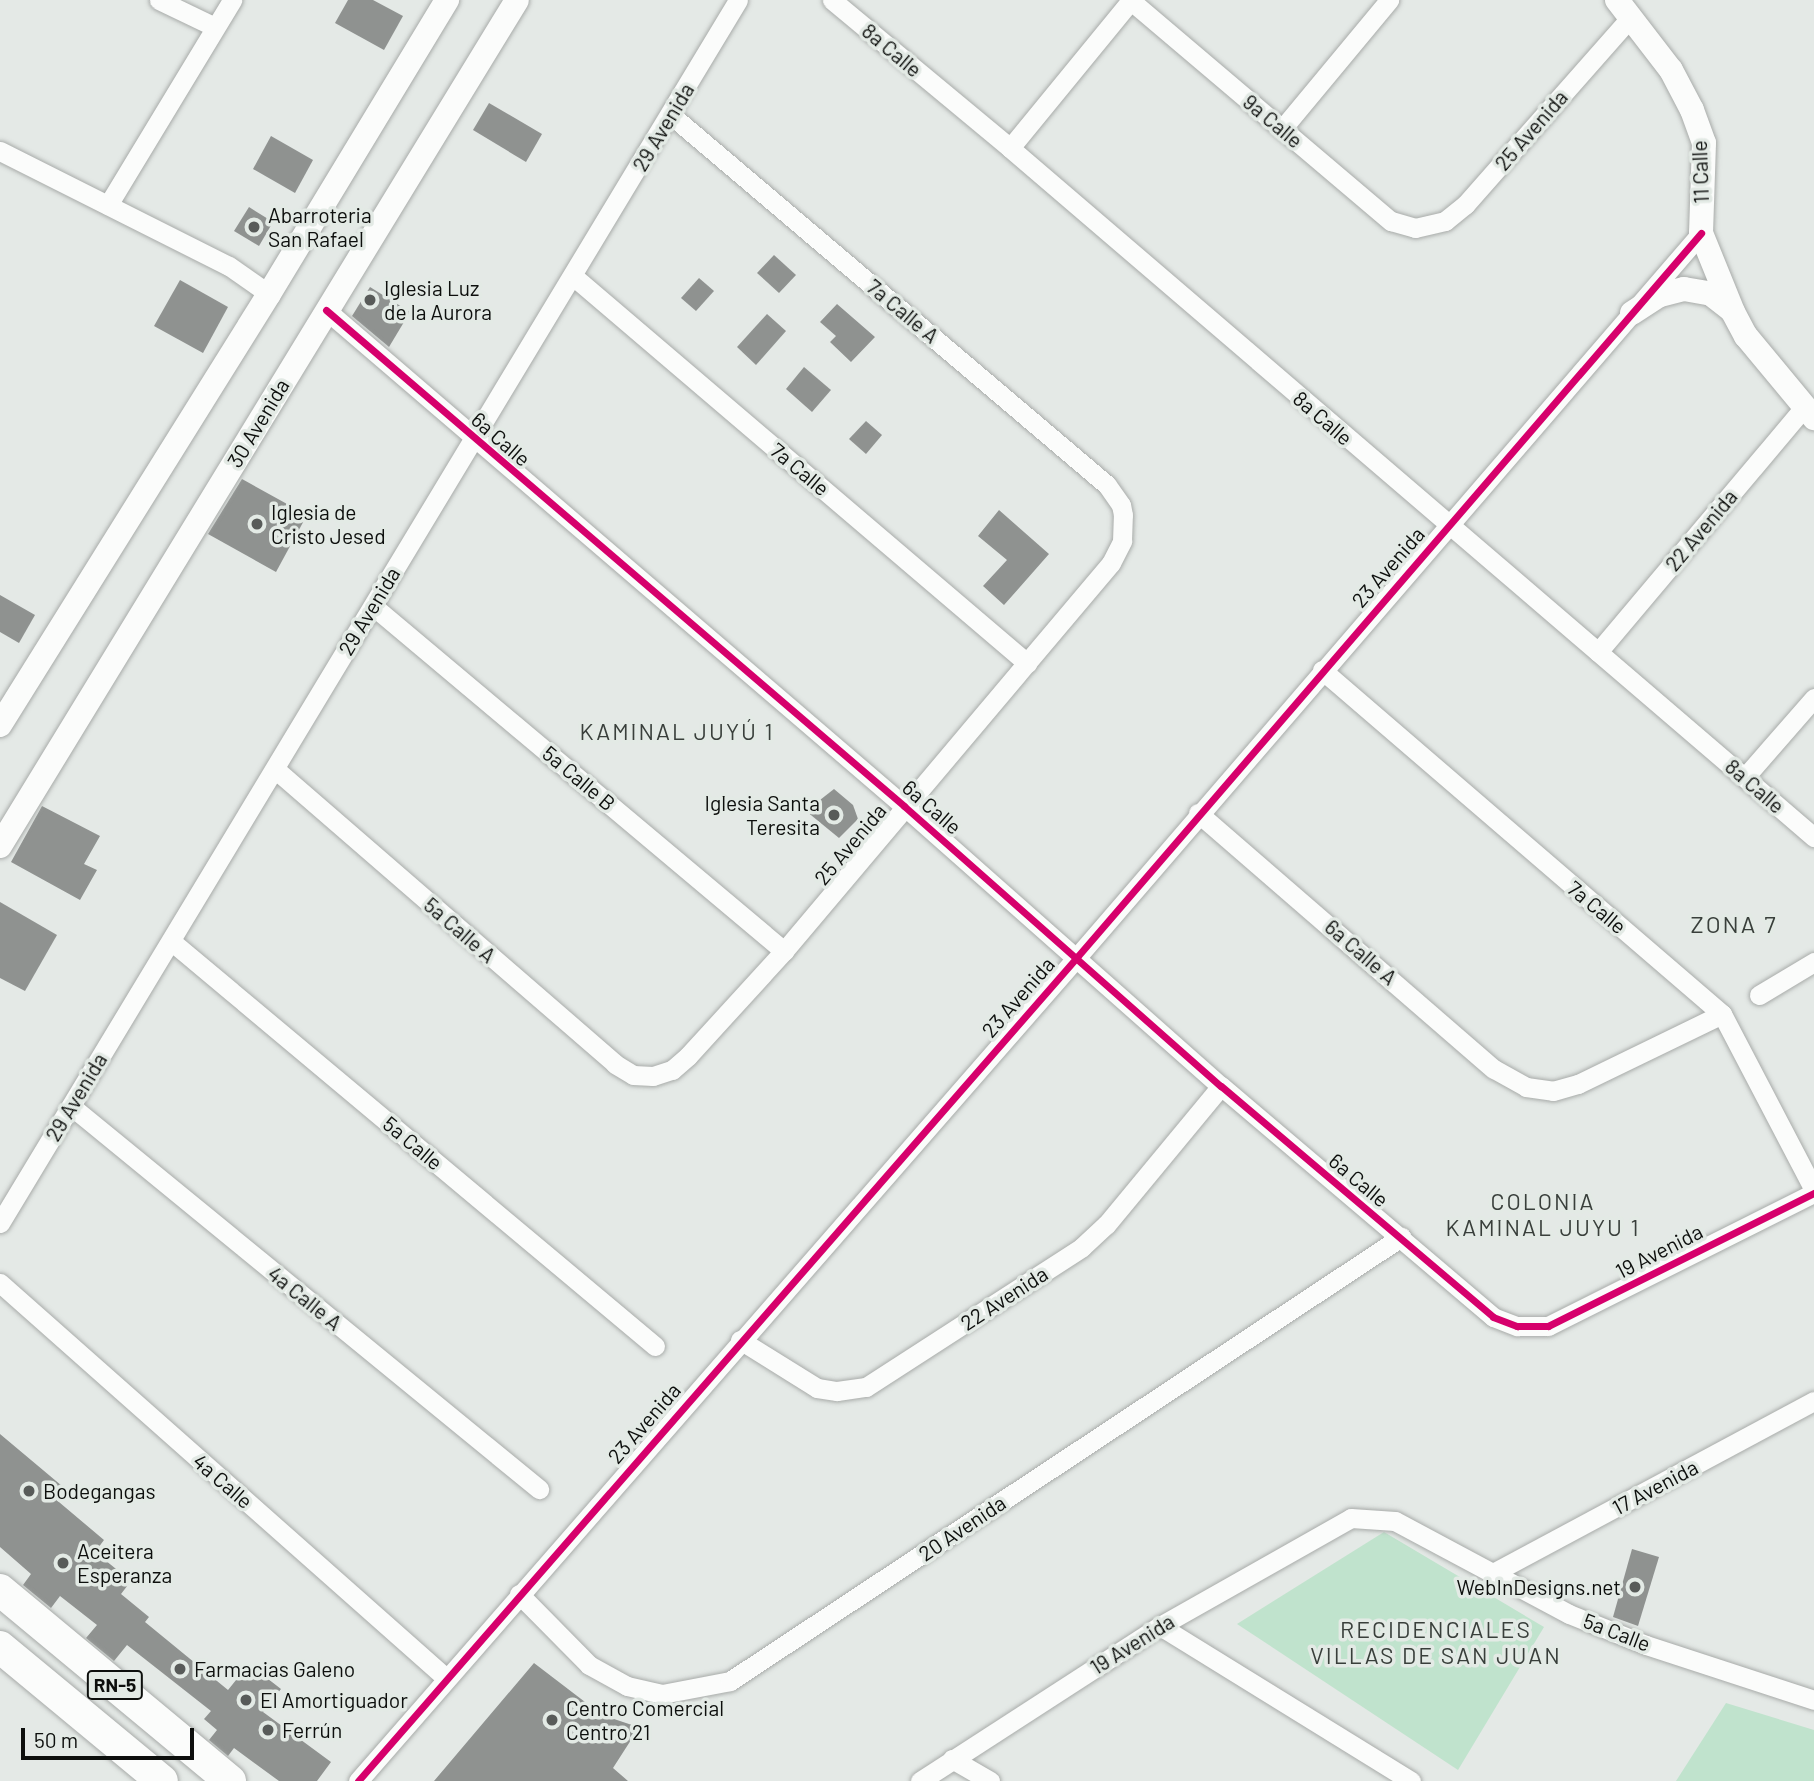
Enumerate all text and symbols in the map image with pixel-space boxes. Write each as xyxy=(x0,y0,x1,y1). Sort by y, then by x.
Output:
street label: 8a Calle xyxy=(857,18,927,82)
street label: 29 Avenida xyxy=(627,78,699,176)
street label: 25 Avenida xyxy=(1489,85,1573,175)
street label: 9a Calle xyxy=(1238,89,1308,153)
street label: 11 Calle xyxy=(1686,140,1714,204)
place label: Abarroteria San Rafael xyxy=(268,202,372,252)
marker: Abarroteria San Rafael xyxy=(246,219,262,235)
street label: 7a Calle A xyxy=(862,274,944,348)
place label: Iglesia Luz de la Aurora xyxy=(384,275,492,325)
marker: Iglesia Luz de la Aurora xyxy=(362,292,378,308)
street label: 30 Avenida xyxy=(222,374,294,472)
street label: 8a Calle xyxy=(1288,386,1358,450)
street label: 6a Calle xyxy=(466,407,536,471)
street label: 7a Calle xyxy=(765,437,835,501)
street label: 22 Avenida xyxy=(1660,484,1742,576)
place label: Iglesia de Cristo Jesed xyxy=(271,499,386,549)
marker: Iglesia de Cristo Jesed xyxy=(249,516,265,532)
street label: 23 Avenida xyxy=(1346,522,1430,612)
street label: 29 Avenida xyxy=(333,562,405,660)
district label: KAMINAL JUYÚ 1 xyxy=(581,717,773,745)
street label: 5a Calle B xyxy=(537,740,621,816)
street label: 8a Calle xyxy=(1720,754,1790,818)
street label: 6a Calle xyxy=(897,775,967,839)
place label: Iglesia Santa Teresita xyxy=(704,790,820,840)
street label: 25 Avenida xyxy=(809,798,891,890)
marker: Iglesia Santa Teresita xyxy=(826,807,842,823)
street label: 7a Calle xyxy=(1562,875,1632,939)
street label: 5a Calle A xyxy=(419,892,501,968)
district label: ZONA 7 xyxy=(1691,910,1777,938)
street label: 6a Calle A xyxy=(1320,914,1402,990)
street label: 23 Avenida xyxy=(976,952,1060,1042)
street label: 29 Avenida xyxy=(40,1048,112,1146)
street label: 5a Calle xyxy=(378,1111,448,1175)
street label: 6a Calle xyxy=(1324,1148,1394,1212)
district label: COLONIA KAMINAL JUYU 1 xyxy=(1447,1187,1639,1241)
street label: 19 Avenida xyxy=(1611,1218,1707,1284)
street label: 4a Calle A xyxy=(263,1261,347,1335)
street label: 22 Avenida xyxy=(956,1261,1052,1335)
street label: 23 Avenida xyxy=(602,1378,686,1468)
street label: 4a Calle xyxy=(188,1448,258,1514)
street label: 17 Avenida xyxy=(1608,1454,1702,1520)
place label: Bodegangas xyxy=(43,1478,156,1504)
marker: Bodegangas xyxy=(21,1483,37,1499)
street label: 20 Avenida xyxy=(914,1490,1010,1566)
place label: Aceitera Esperanza xyxy=(77,1538,172,1588)
marker: Aceitera Esperanza xyxy=(55,1555,71,1571)
place label: WebInDesigns.net xyxy=(1456,1574,1621,1600)
marker: WebInDesigns.net xyxy=(1627,1579,1643,1595)
street label: 19 Avenida xyxy=(1085,1608,1179,1680)
street label: 5a Calle xyxy=(1580,1608,1654,1656)
district label: RECIDENCIALES VILLAS DE SAN JUAN xyxy=(1312,1615,1560,1669)
place label: Farmacias Galeno xyxy=(194,1656,355,1682)
marker: Farmacias Galeno xyxy=(172,1661,188,1677)
road number: RN-5 xyxy=(85,1670,145,1700)
place label: El Amortiguador xyxy=(260,1687,408,1713)
marker: El Amortiguador xyxy=(238,1692,254,1708)
place label: Centro Comercial Centro 21 xyxy=(566,1695,724,1745)
marker: Centro Comercial Centro 21 xyxy=(544,1712,560,1728)
scale bar xyxy=(24,1714,198,1758)
place label: Ferrún xyxy=(282,1717,342,1743)
marker: Ferrún xyxy=(260,1722,276,1738)
text: 50 m xyxy=(34,1727,78,1752)

